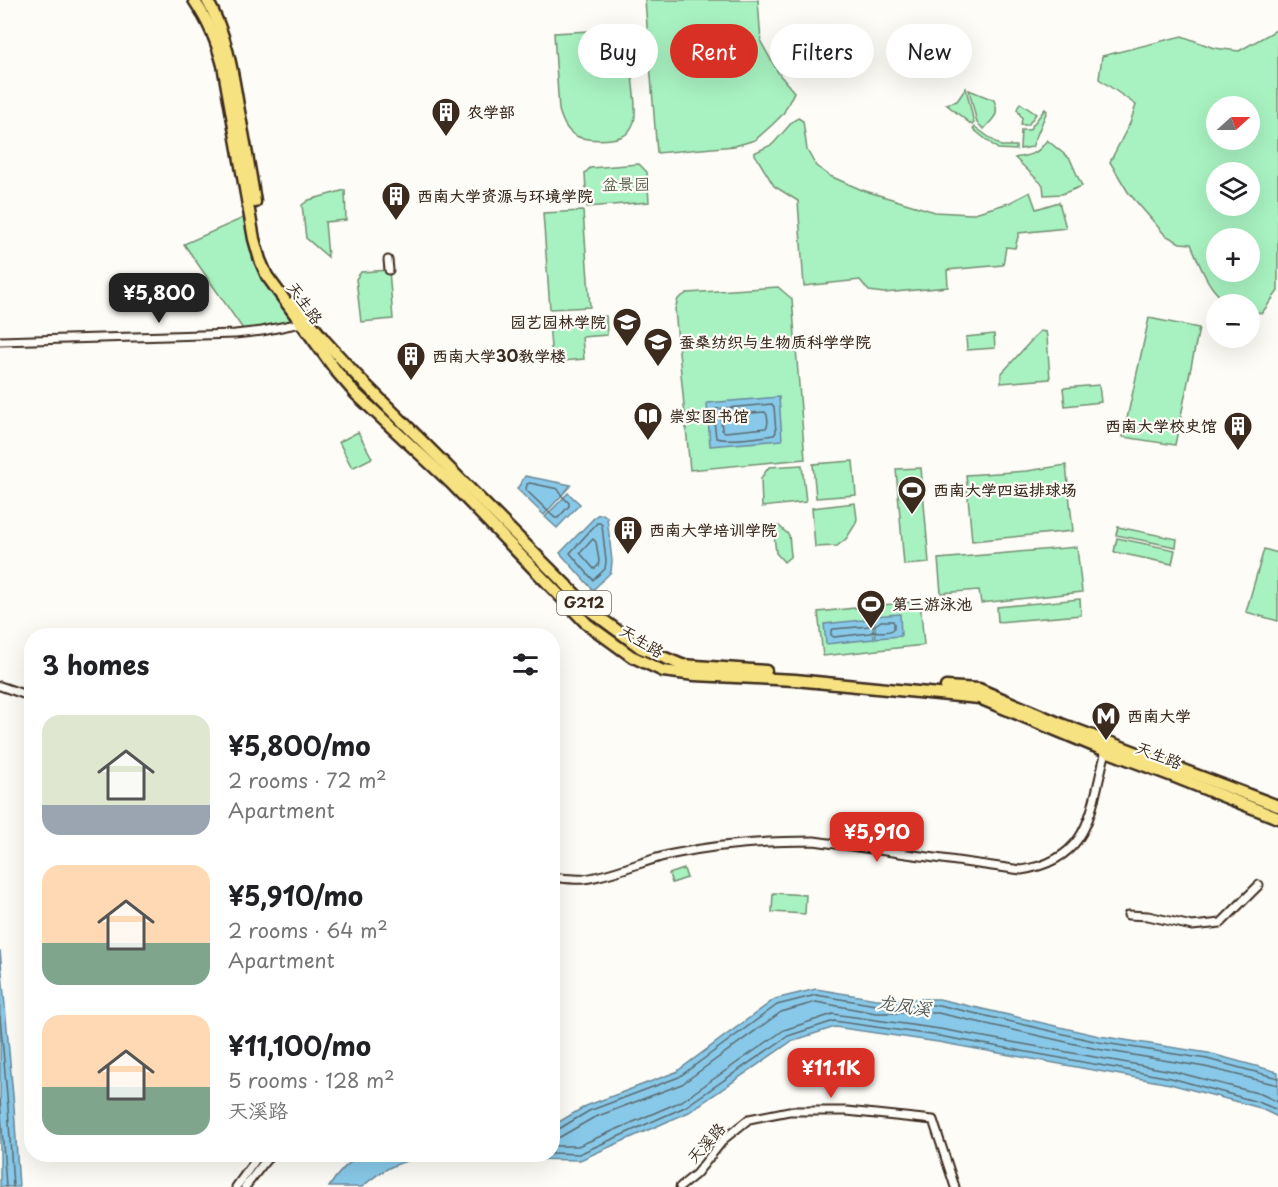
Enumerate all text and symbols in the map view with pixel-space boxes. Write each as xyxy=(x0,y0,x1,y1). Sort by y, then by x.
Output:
chip: Buy xyxy=(578,24,658,78)
chip: Rent xyxy=(670,24,758,78)
chip: Filters xyxy=(770,24,874,78)
chip: New xyxy=(886,24,972,78)
building icon: 农学部 xyxy=(430,96,462,138)
north arrow xyxy=(1206,96,1260,150)
map controls xyxy=(1206,96,1260,348)
place label: 农学部 xyxy=(467,99,515,123)
button: layers xyxy=(1206,162,1260,216)
park label: 盆景园 xyxy=(602,171,650,195)
building icon: 西南大学资源与环境学院 xyxy=(380,180,412,222)
place label: 西南大学资源与环境学院 xyxy=(417,183,593,207)
button: + xyxy=(1206,228,1260,282)
pin: ¥5,800 xyxy=(110,273,208,324)
street label: 天生路 xyxy=(282,276,330,329)
text: ¥5,800 xyxy=(123,277,195,307)
button: − xyxy=(1206,294,1260,348)
school or university icon: 园艺园林学院 xyxy=(611,306,643,348)
place label: 园艺园林学院 xyxy=(510,309,606,333)
school or university icon: 蚕桑纺织与生物质科学学院 xyxy=(642,326,674,368)
place label: 蚕桑纺织与生物质科学学院 xyxy=(679,329,871,353)
building icon: 西南大学30教学楼 xyxy=(395,340,427,382)
place label: 西南大学30教学楼 xyxy=(432,343,566,367)
library icon: 崇实图书馆 xyxy=(632,400,664,442)
place label: 崇实图书馆 xyxy=(669,403,749,427)
building icon: 西南大学校史馆 xyxy=(1222,410,1254,452)
place label: 西南大学校史馆 xyxy=(1105,413,1217,437)
sports icon: 西南大学四运排球场 xyxy=(896,474,928,516)
place label: 西南大学四运排球场 xyxy=(933,477,1077,501)
building icon: 西南大学培训学院 xyxy=(612,514,644,556)
place label: 西南大学培训学院 xyxy=(649,517,777,541)
sports icon: 第三游泳池 xyxy=(855,588,887,630)
road number: G212 xyxy=(557,591,611,615)
place label: 第三游泳池 xyxy=(892,591,972,615)
street label: 天生路 xyxy=(616,617,669,663)
text: 3 homes xyxy=(42,645,149,684)
icon: filters xyxy=(509,648,542,681)
metro station icon: 西南大学 xyxy=(1090,700,1122,742)
place label: 西南大学 xyxy=(1127,703,1191,727)
text: ¥5,800/mo xyxy=(228,726,371,765)
street label: 天生路 xyxy=(1133,734,1186,774)
icon: home xyxy=(90,739,162,811)
text: 2 rooms · 72 m² xyxy=(228,765,387,795)
text: Apartment xyxy=(228,795,335,825)
pin: ¥5,910 xyxy=(828,812,926,863)
text: ¥5,910 xyxy=(844,816,910,846)
text: ¥5,910/mo xyxy=(228,876,363,915)
icon: home xyxy=(90,889,162,961)
text: 2 rooms · 64 m² xyxy=(228,915,388,945)
text: Apartment xyxy=(228,945,335,975)
water label: 龙凤溪 xyxy=(875,987,934,1022)
text: ¥11,100/mo xyxy=(228,1026,371,1065)
icon: home xyxy=(90,1039,162,1111)
pin: ¥11.1K xyxy=(782,1048,880,1099)
text: ¥11.1K xyxy=(802,1052,860,1082)
text: 5 rooms · 128 m² xyxy=(228,1065,394,1095)
text: 天溪路 xyxy=(228,1095,288,1125)
street label: 天溪路 xyxy=(680,1116,730,1168)

